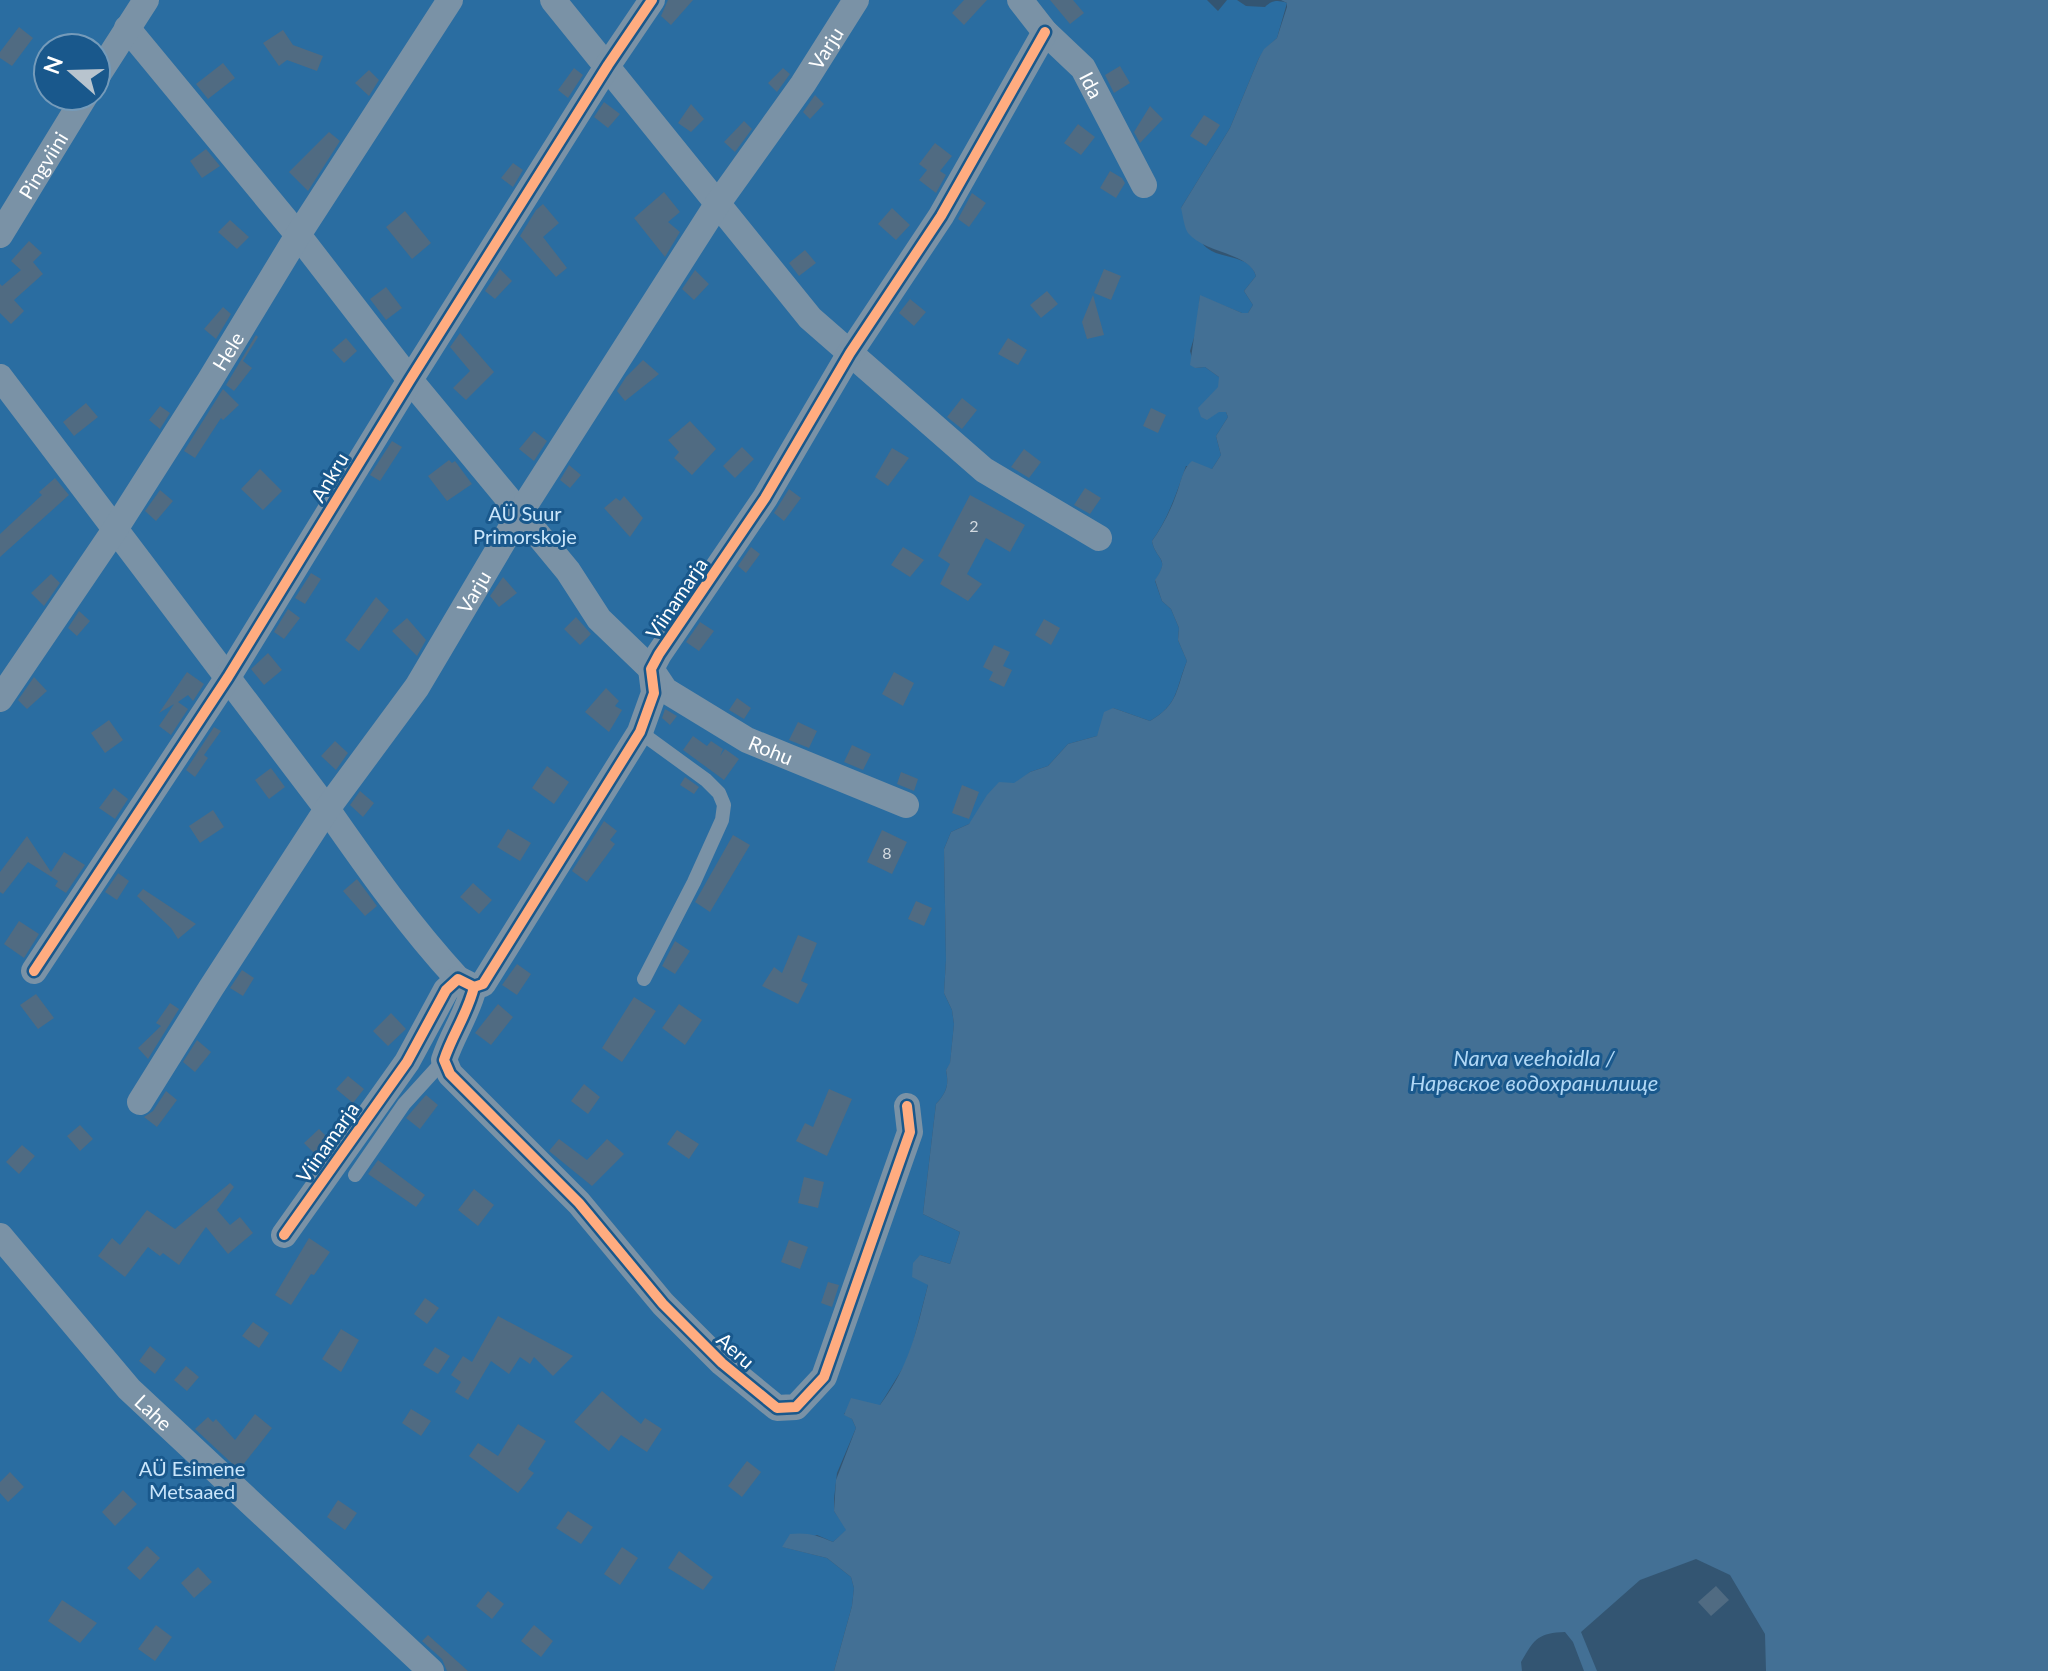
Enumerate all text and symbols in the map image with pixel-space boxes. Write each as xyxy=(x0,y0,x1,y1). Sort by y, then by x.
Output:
street label: Varju xyxy=(803,22,848,74)
north arrow xyxy=(32,32,112,112)
text: N xyxy=(37,52,68,78)
street label: Ida xyxy=(1075,68,1109,102)
street label: Pingviini xyxy=(13,127,72,203)
street label: Hele xyxy=(207,327,249,375)
street label: Ankru xyxy=(305,448,353,506)
park label: AÜ Suur Primorskoje xyxy=(473,501,577,548)
house number: 2 xyxy=(969,516,979,535)
street label: Viinamarja xyxy=(640,553,712,643)
street label: Varju xyxy=(452,566,495,617)
street label: Rohu xyxy=(745,730,797,770)
house number: 8 xyxy=(882,843,892,862)
water label: Narva veehoidla / Нарвское водохранилище xyxy=(1410,1044,1658,1096)
street label: Viinamarja xyxy=(291,1097,363,1187)
street label: Aeru xyxy=(712,1327,760,1373)
street label: Lahe xyxy=(130,1389,177,1435)
park label: AÜ Esimene Metsaaed xyxy=(139,1456,245,1503)

